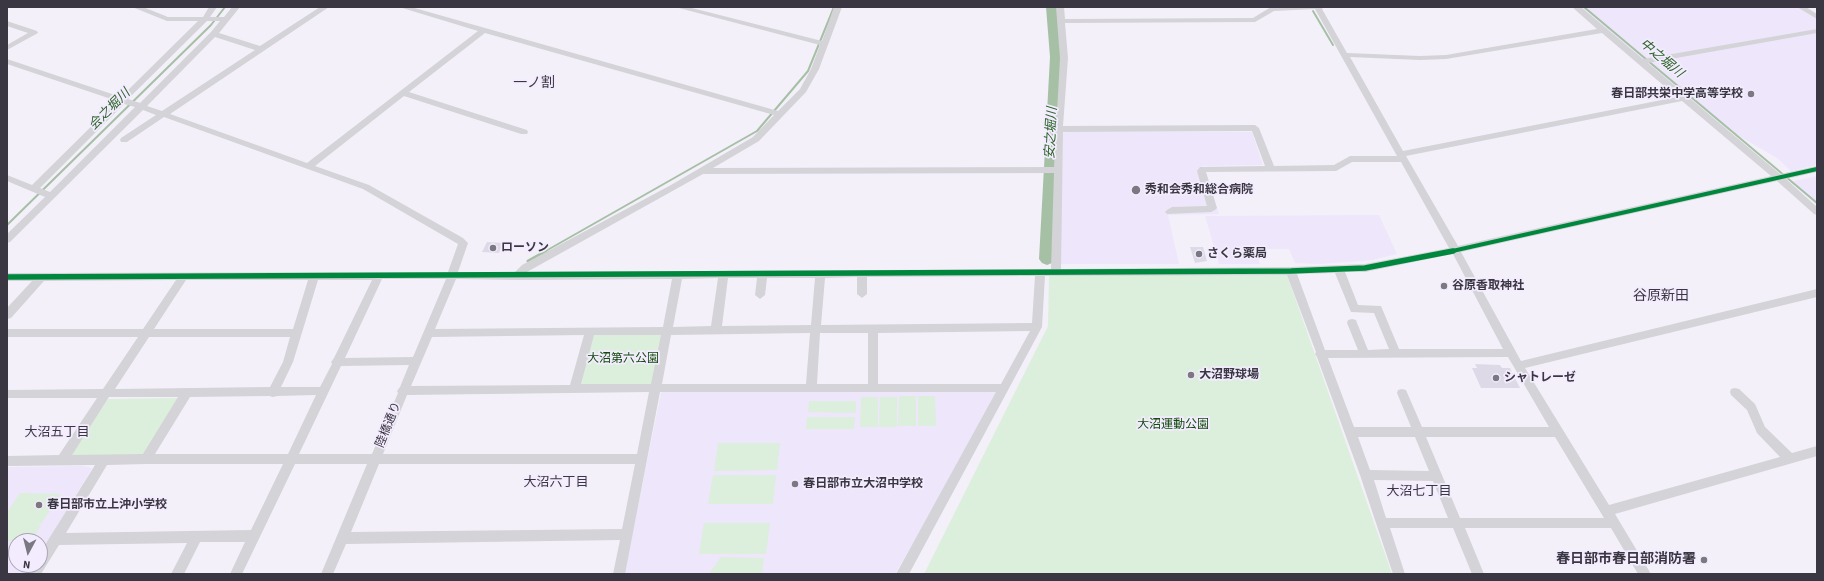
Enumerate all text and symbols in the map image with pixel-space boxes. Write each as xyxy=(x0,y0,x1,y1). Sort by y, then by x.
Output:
water label: 中之堀川 xyxy=(1636,36,1686,82)
district label: 一ノ割 xyxy=(513,76,555,92)
water label: 会之堀川 xyxy=(86,86,134,134)
place label: 春日部共栄中学高等学校 xyxy=(1611,87,1743,101)
marker: 春日部共栄中学高等学校 xyxy=(1746,89,1756,99)
water label: 安之堀川 xyxy=(1043,107,1061,159)
place label: 秀和会秀和総合病院 xyxy=(1145,183,1253,197)
marker: 秀和会秀和総合病院 xyxy=(1130,184,1142,196)
place label: ローソン xyxy=(501,241,549,255)
marker: ローソン xyxy=(488,243,498,253)
place label: さくら薬局 xyxy=(1207,247,1267,261)
marker: さくら薬局 xyxy=(1194,249,1204,259)
place label: 谷原香取神社 xyxy=(1452,279,1524,293)
marker: 谷原香取神社 xyxy=(1439,281,1449,291)
district label: 谷原新田 xyxy=(1633,289,1689,305)
park label: 大沼第六公園 xyxy=(587,352,659,366)
place label: 大沼野球場 xyxy=(1199,368,1259,382)
marker: 大沼野球場 xyxy=(1186,370,1196,380)
place label: シャトレーゼ xyxy=(1504,371,1576,385)
marker: シャトレーゼ xyxy=(1491,373,1501,383)
street label: 陸橋通り xyxy=(373,400,405,450)
park label: 大沼運動公園 xyxy=(1137,418,1209,432)
district label: 大沼五丁目 xyxy=(25,425,89,441)
district label: 大沼六丁目 xyxy=(524,475,588,491)
place label: 春日部市立大沼中学校 xyxy=(803,477,923,491)
marker: 春日部市立大沼中学校 xyxy=(790,479,800,489)
district label: 大沼七丁目 xyxy=(1387,484,1451,500)
place label: 春日部市立上沖小学校 xyxy=(47,498,167,512)
marker: 春日部市立上沖小学校 xyxy=(34,500,44,510)
north arrow xyxy=(8,533,48,573)
place label: 春日部市春日部消防署 xyxy=(1556,552,1696,568)
marker: 春日部市春日部消防署 xyxy=(1699,555,1709,565)
text: N xyxy=(22,557,31,572)

